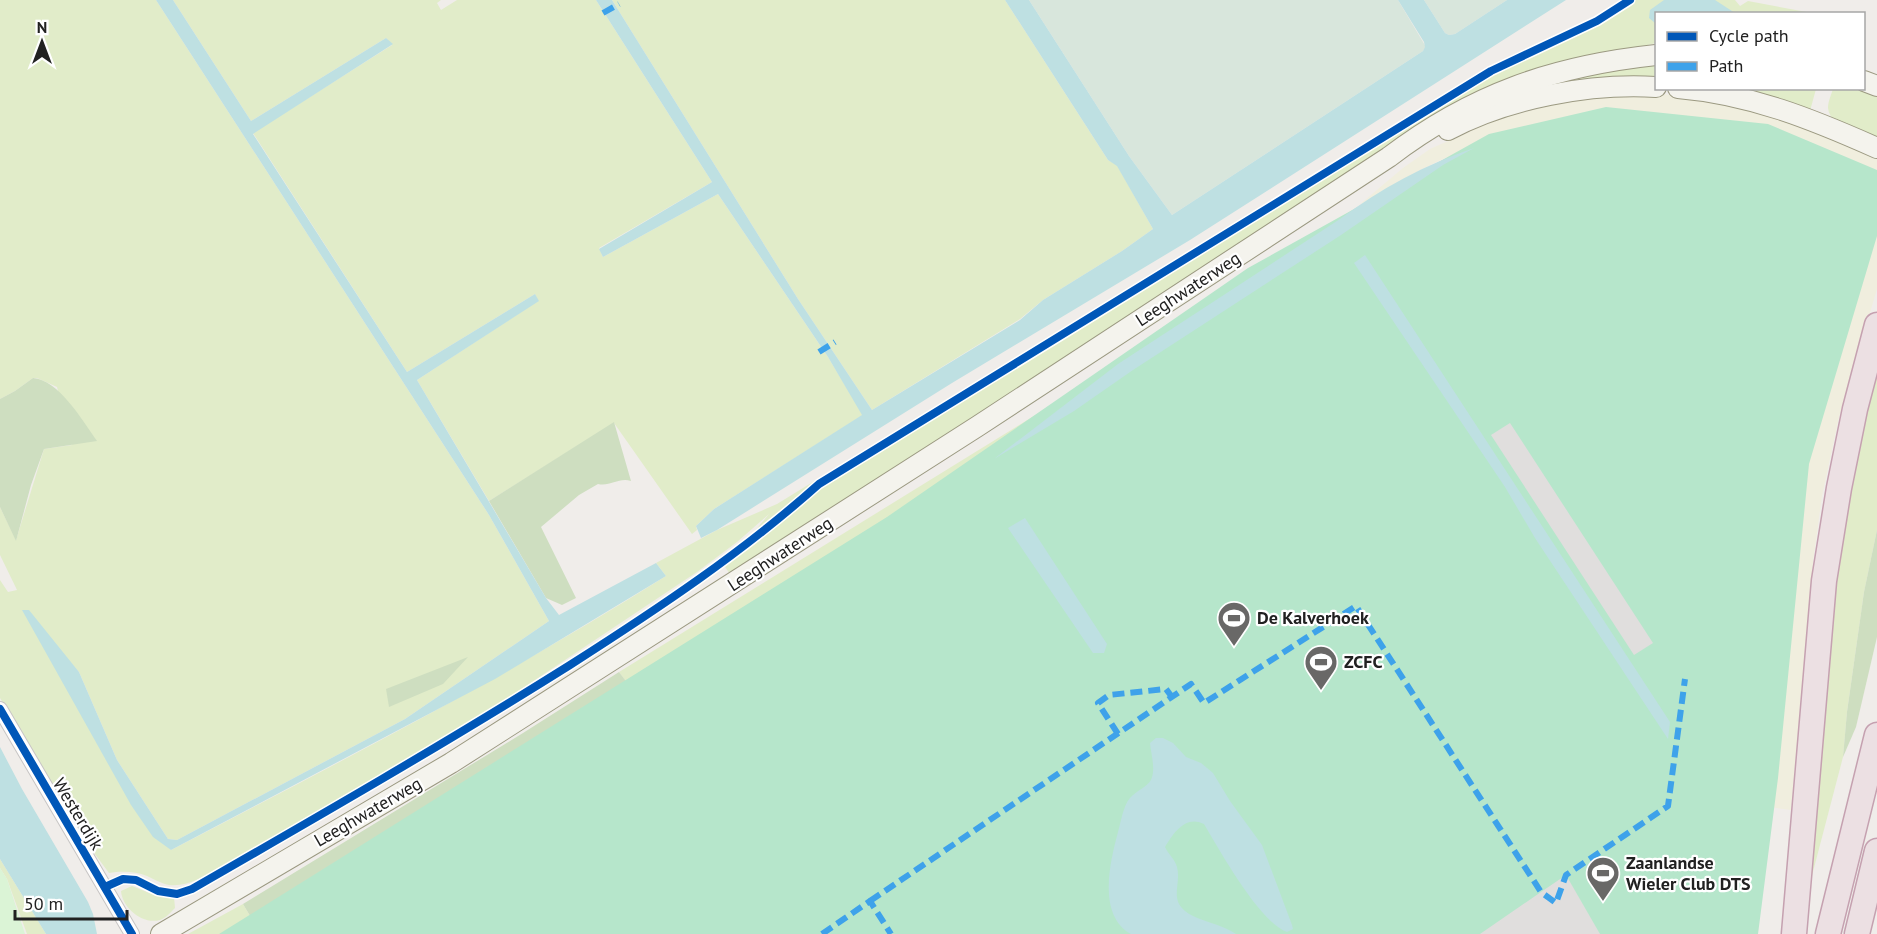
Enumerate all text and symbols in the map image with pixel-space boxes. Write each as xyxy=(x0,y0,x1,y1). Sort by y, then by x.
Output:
north arrow xyxy=(12,12,72,72)
legend xyxy=(1655,12,1865,90)
text: N xyxy=(37,17,47,37)
text: Cycle path xyxy=(1709,24,1789,47)
text: Path xyxy=(1709,54,1743,77)
street label: Leeghwaterweg xyxy=(1131,246,1245,331)
street label: Leeghwaterweg xyxy=(723,511,837,596)
sports icon: De Kalverhoek xyxy=(1216,600,1252,647)
place label: De Kalverhoek xyxy=(1257,606,1369,629)
sports icon: ZCFC xyxy=(1303,644,1339,691)
place label: ZCFC xyxy=(1344,650,1383,673)
street label: Leeghwaterweg xyxy=(310,771,426,852)
street label: Westerdijk xyxy=(48,774,109,854)
place label: Zaanlandse Wieler Club DTS xyxy=(1626,851,1751,895)
sports icon: Zaanlandse Wieler Club DTS xyxy=(1585,855,1621,902)
scale bar xyxy=(15,883,128,921)
text: 50 m xyxy=(24,892,63,915)

